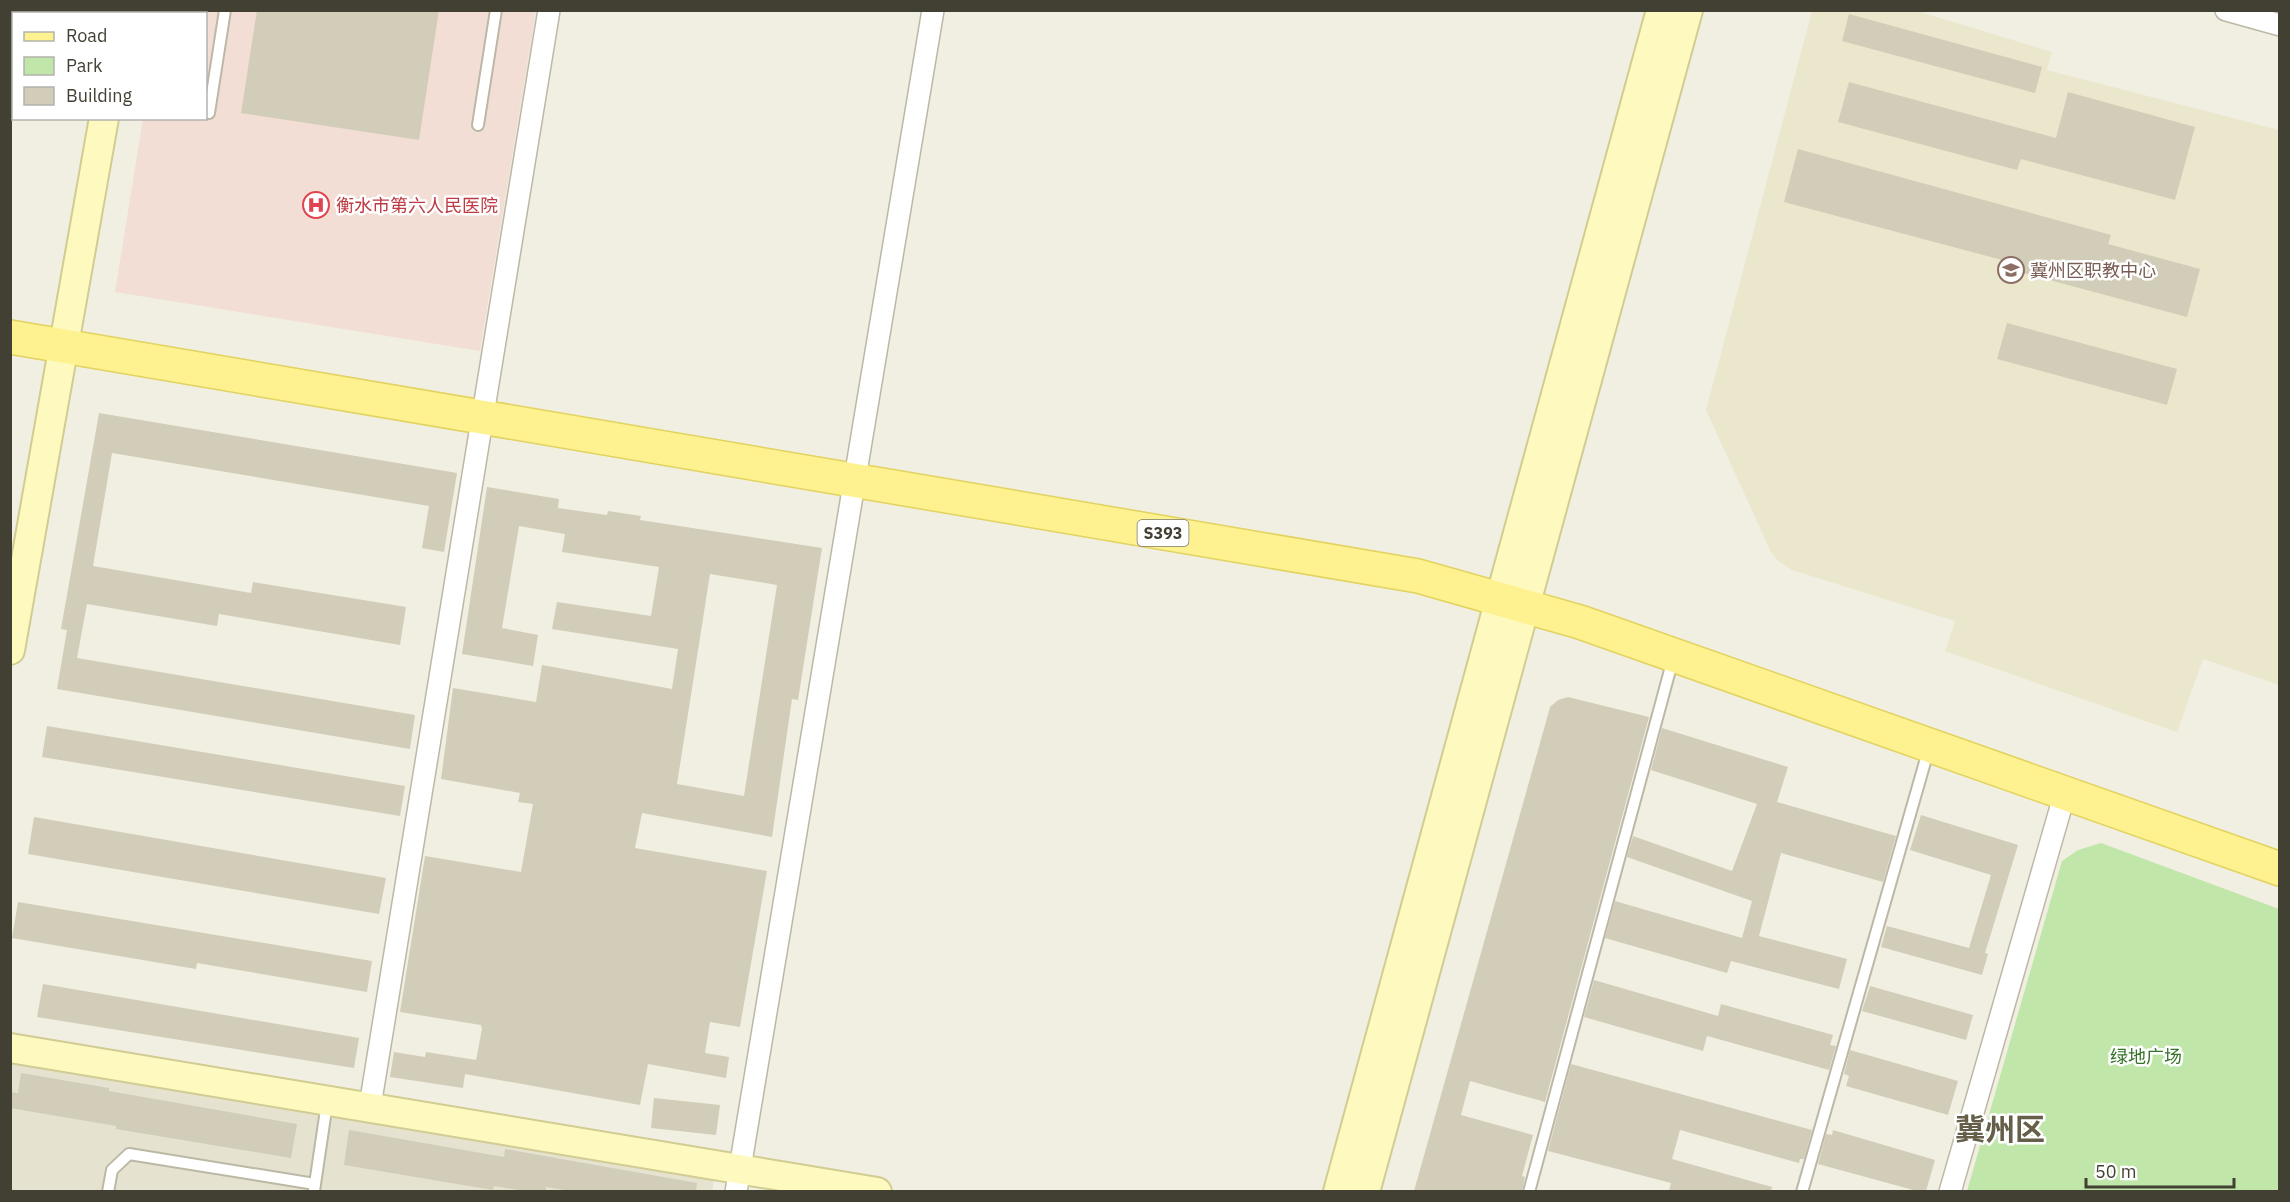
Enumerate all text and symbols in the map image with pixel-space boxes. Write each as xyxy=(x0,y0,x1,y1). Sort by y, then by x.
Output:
legend xyxy=(12,12,207,120)
text: Road xyxy=(66,24,107,47)
text: Park xyxy=(66,54,103,77)
text: Building xyxy=(66,84,133,107)
hospital icon: 衡水市第六人民医院 xyxy=(301,190,331,220)
place label: 衡水市第六人民医院 xyxy=(336,194,498,217)
school or university icon: 冀州区职教中心 xyxy=(1996,255,2026,285)
place label: 冀州区职教中心 xyxy=(2030,259,2156,282)
road number: S393 xyxy=(1138,520,1188,546)
park label: 绿地广场 xyxy=(2110,1045,2182,1068)
district label: 冀州区 xyxy=(1955,1109,2045,1148)
scale bar xyxy=(2086,1151,2234,1189)
text: 50 m xyxy=(2095,1160,2137,1183)

